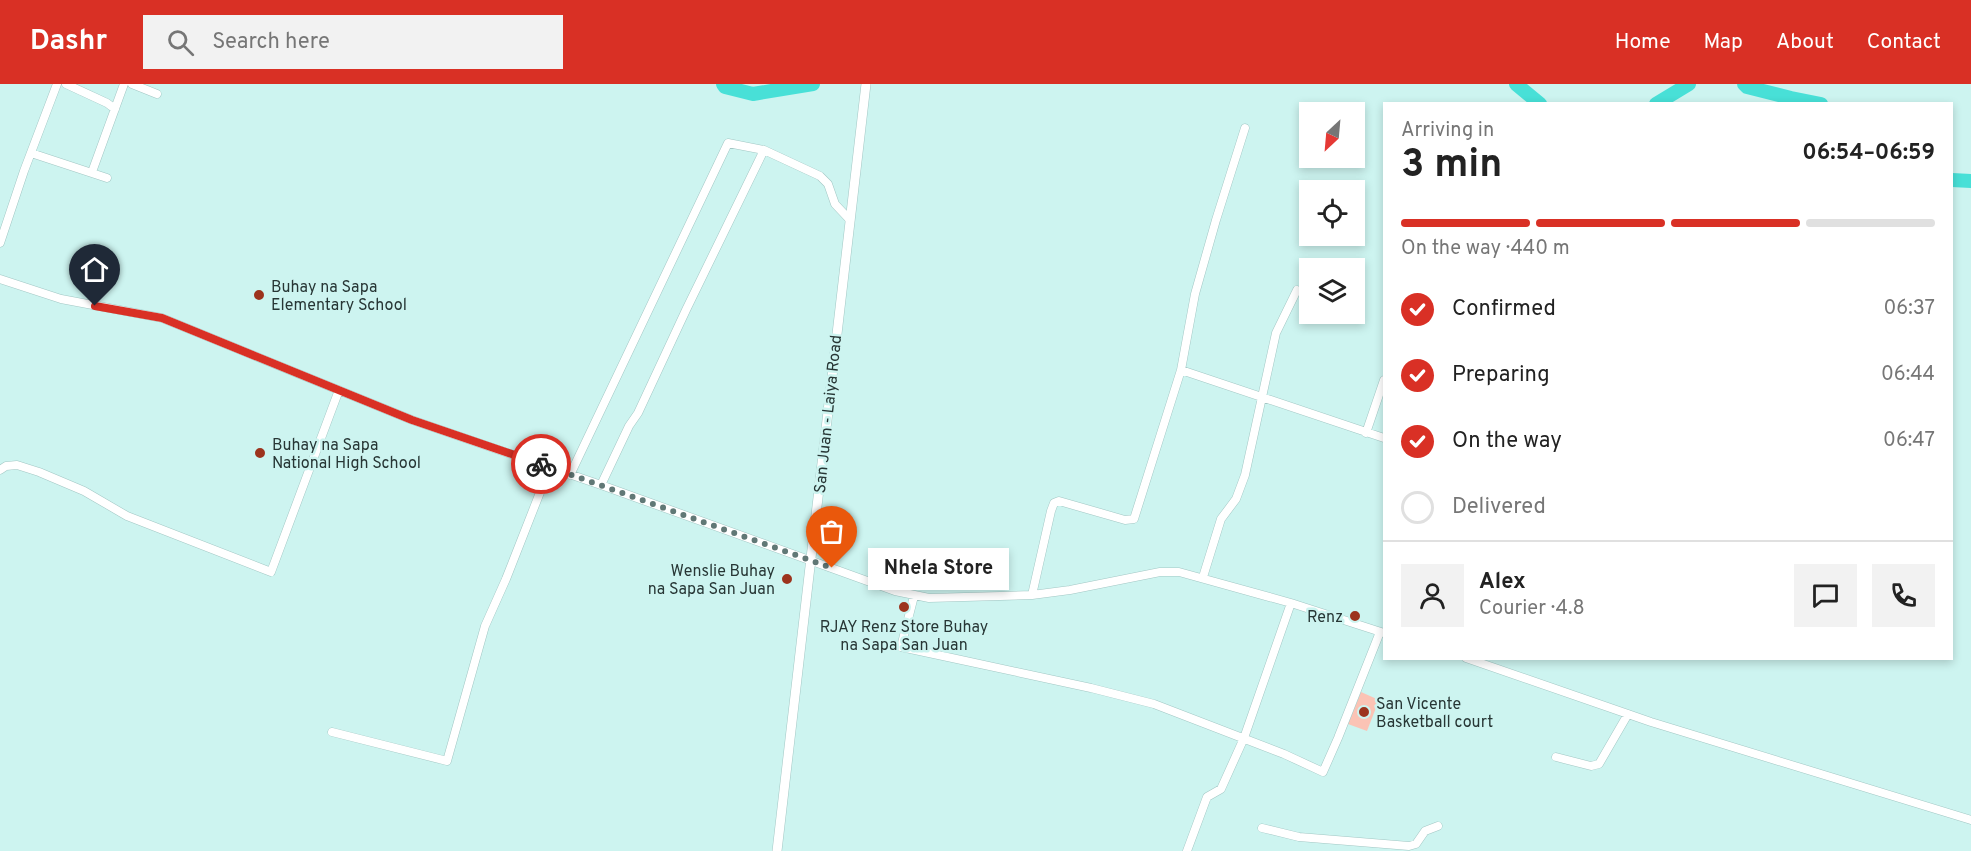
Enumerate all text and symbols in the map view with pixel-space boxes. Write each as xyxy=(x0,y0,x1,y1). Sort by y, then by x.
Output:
search box xyxy=(143,15,563,69)
text: Dashr xyxy=(30,24,107,60)
icon: search xyxy=(164,26,197,59)
text: Search here xyxy=(212,29,330,56)
text: Home xyxy=(1615,29,1671,56)
text: Map xyxy=(1704,29,1743,56)
text: About xyxy=(1776,29,1834,56)
text: Contact xyxy=(1867,29,1941,56)
north arrow xyxy=(1299,102,1365,168)
map controls xyxy=(1299,102,1365,324)
text: Arriving in xyxy=(1401,118,1494,144)
text: 06:54–06:59 xyxy=(1802,140,1935,167)
text: 3 min xyxy=(1401,142,1502,191)
button: locate xyxy=(1299,180,1365,246)
text: On the way · 440 m xyxy=(1401,236,1570,262)
pin xyxy=(69,244,120,306)
icon: home xyxy=(78,253,111,286)
button: layers xyxy=(1299,258,1365,324)
place label: Buhay na Sapa Elementary School xyxy=(271,278,407,316)
marker: Buhay na Sapa Elementary School xyxy=(252,288,266,302)
icon: check xyxy=(1401,293,1434,326)
text: Confirmed xyxy=(1452,296,1556,323)
text: 06:37 xyxy=(1883,296,1935,322)
street label: San Juan - Laiya Road xyxy=(811,334,847,494)
icon: check xyxy=(1401,359,1434,392)
text: Preparing xyxy=(1452,362,1550,389)
text: 06:44 xyxy=(1881,362,1935,388)
icon: check xyxy=(1401,425,1434,458)
text: On the way xyxy=(1452,428,1562,455)
text: 06:47 xyxy=(1883,428,1935,454)
courier xyxy=(511,434,571,494)
place label: Buhay na Sapa National High School xyxy=(272,436,421,474)
marker: Buhay na Sapa National High School xyxy=(253,446,267,460)
icon: bike xyxy=(525,448,558,481)
text: Delivered xyxy=(1452,494,1546,521)
pin xyxy=(806,506,857,568)
icon: bag xyxy=(815,515,848,548)
callout: Nhela Store xyxy=(868,547,1009,589)
text: Nhela Store xyxy=(884,556,993,582)
place label: Wenslie Buhay na Sapa San Juan xyxy=(648,562,775,600)
button: person xyxy=(1401,564,1464,627)
button: chat xyxy=(1794,564,1857,627)
button: phone xyxy=(1872,564,1935,627)
text: Alex xyxy=(1479,569,1526,596)
marker: Wenslie Buhay na Sapa San Juan xyxy=(780,572,794,586)
text: Courier · 4.8 xyxy=(1479,596,1585,622)
marker: RJAY Renz Store Buhay na Sapa San Juan xyxy=(897,600,911,614)
place label: Renz xyxy=(1307,608,1343,628)
marker: Renz xyxy=(1348,609,1362,623)
place label: RJAY Renz Store Buhay na Sapa San Juan xyxy=(820,618,988,656)
place label: San Vicente Basketball court xyxy=(1376,695,1493,733)
marker: San Vicente Basketball court xyxy=(1357,705,1371,719)

